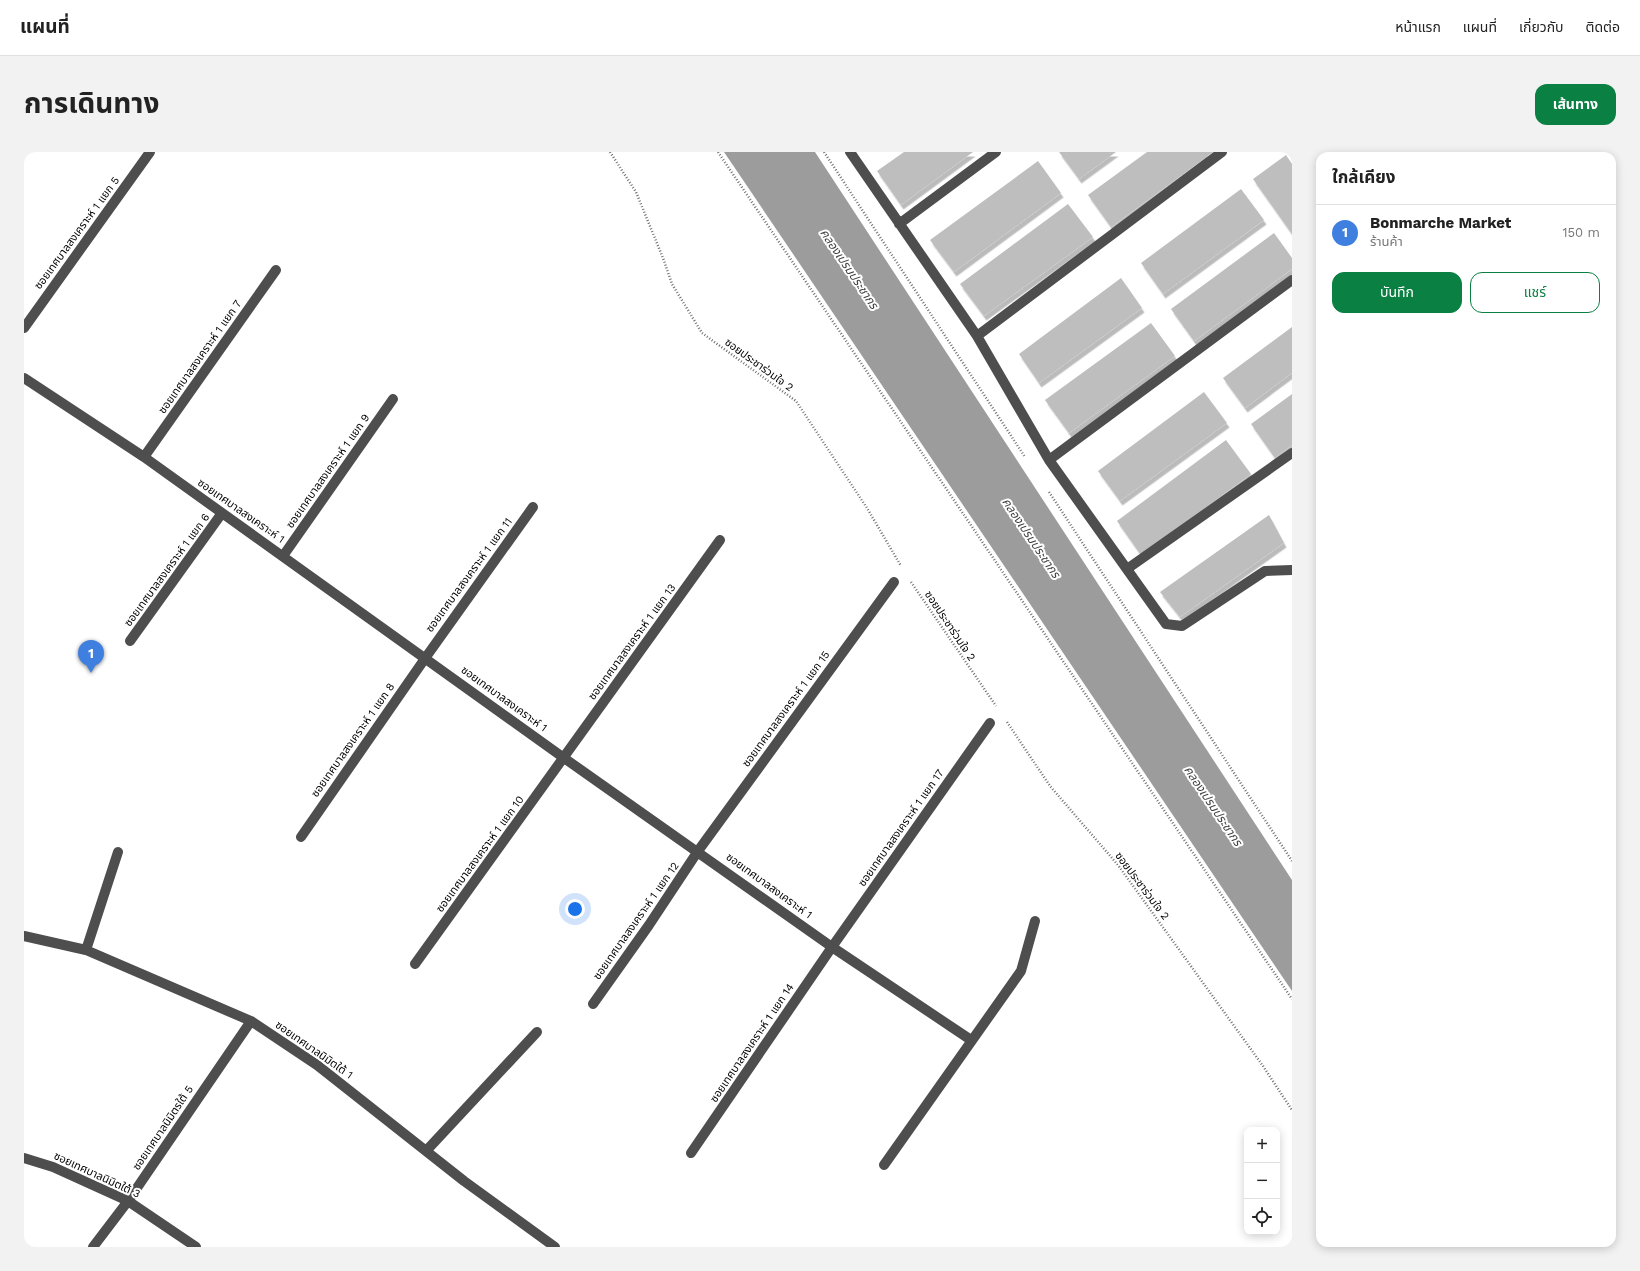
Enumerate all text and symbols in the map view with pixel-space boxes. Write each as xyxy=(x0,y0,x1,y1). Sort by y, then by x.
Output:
text: แผนที่ xyxy=(20,15,70,38)
text: หน้าแรก xyxy=(1395,19,1441,35)
text: แผนที่ xyxy=(1463,19,1497,35)
text: เกี่ยวกับ xyxy=(1519,19,1564,35)
text: ติดต่อ xyxy=(1586,19,1620,35)
button: เส้นทาง xyxy=(1535,84,1616,125)
text: การเดินทาง xyxy=(24,87,159,120)
text: ใกล้เคียง xyxy=(1332,167,1395,187)
street label: ซอยเทศบาลสงเคราะห์ 1 แยก 5 xyxy=(32,174,122,292)
text: Bonmarche Market xyxy=(1370,214,1511,232)
text: 1 xyxy=(1342,225,1348,240)
text: 150 m xyxy=(1562,225,1600,240)
water label: คลองเปรมประชากร xyxy=(817,226,881,312)
text: ร้านค้า xyxy=(1370,234,1403,249)
button: บันทึก xyxy=(1332,272,1462,313)
button: แชร์ xyxy=(1470,272,1600,313)
street label: ซอยเทศบาลสงเคราะห์ 1 แยก 7 xyxy=(156,298,244,416)
street label: ซอยประชาร่วมใจ 2 xyxy=(722,336,796,394)
street label: ซอยเทศบาลสงเคราะห์ 1 แยก 9 xyxy=(284,411,373,531)
street label: ซอยเทศบาลสงเคราะห์ 1 xyxy=(195,476,287,546)
water label: คลองเปรมประชากร xyxy=(999,495,1063,581)
street label: ซอยเทศบาลสงเคราะห์ 1 แยก 6 xyxy=(122,511,213,629)
street label: ซอยเทศบาลสงเคราะห์ 1 แยก 11 xyxy=(423,515,515,635)
street label: ซอยเทศบาลสงเคราะห์ 1 แยก 13 xyxy=(586,581,678,703)
street label: ซอยประชาร่วมใจ 2 xyxy=(922,589,978,663)
pin: 1 xyxy=(78,640,104,673)
street label: ซอยเทศบาลสงเคราะห์ 1 แยก 15 xyxy=(740,648,832,770)
street label: ซอยเทศบาลสงเคราะห์ 1 xyxy=(458,663,550,735)
street label: ซอยเทศบาลสงเคราะห์ 1 แยก 8 xyxy=(309,680,398,800)
water label: คลองเปรมประชากร xyxy=(1181,763,1245,849)
street label: ซอยเทศบาลสงเคราะห์ 1 แยก 17 xyxy=(856,767,946,889)
street label: ซอยเทศบาลสงเคราะห์ 1 แยก 10 xyxy=(433,793,527,915)
street label: ซอยประชาร่วมใจ 2 xyxy=(1112,849,1172,923)
street label: ซอยเทศบาลสงเคราะห์ 1 xyxy=(723,850,815,922)
street label: ซอยเทศบาลสงเคราะห์ 1 แยก 12 xyxy=(590,860,682,982)
your location xyxy=(565,899,585,919)
street label: ซอยเทศบาลสงเคราะห์ 1 แยก 14 xyxy=(707,981,797,1105)
street label: ซอยเทศบาลนิมิตใต้ 1 xyxy=(273,1018,355,1082)
street label: ซอยเทศบาลนิมิตรใต้ 5 xyxy=(130,1083,196,1173)
map controls xyxy=(1244,1127,1280,1235)
button: + xyxy=(1244,1127,1280,1163)
street label: ซอยเทศบาลนิมิตใต้ 3 xyxy=(52,1149,142,1201)
button: − xyxy=(1244,1163,1280,1199)
button: locate xyxy=(1244,1199,1280,1235)

